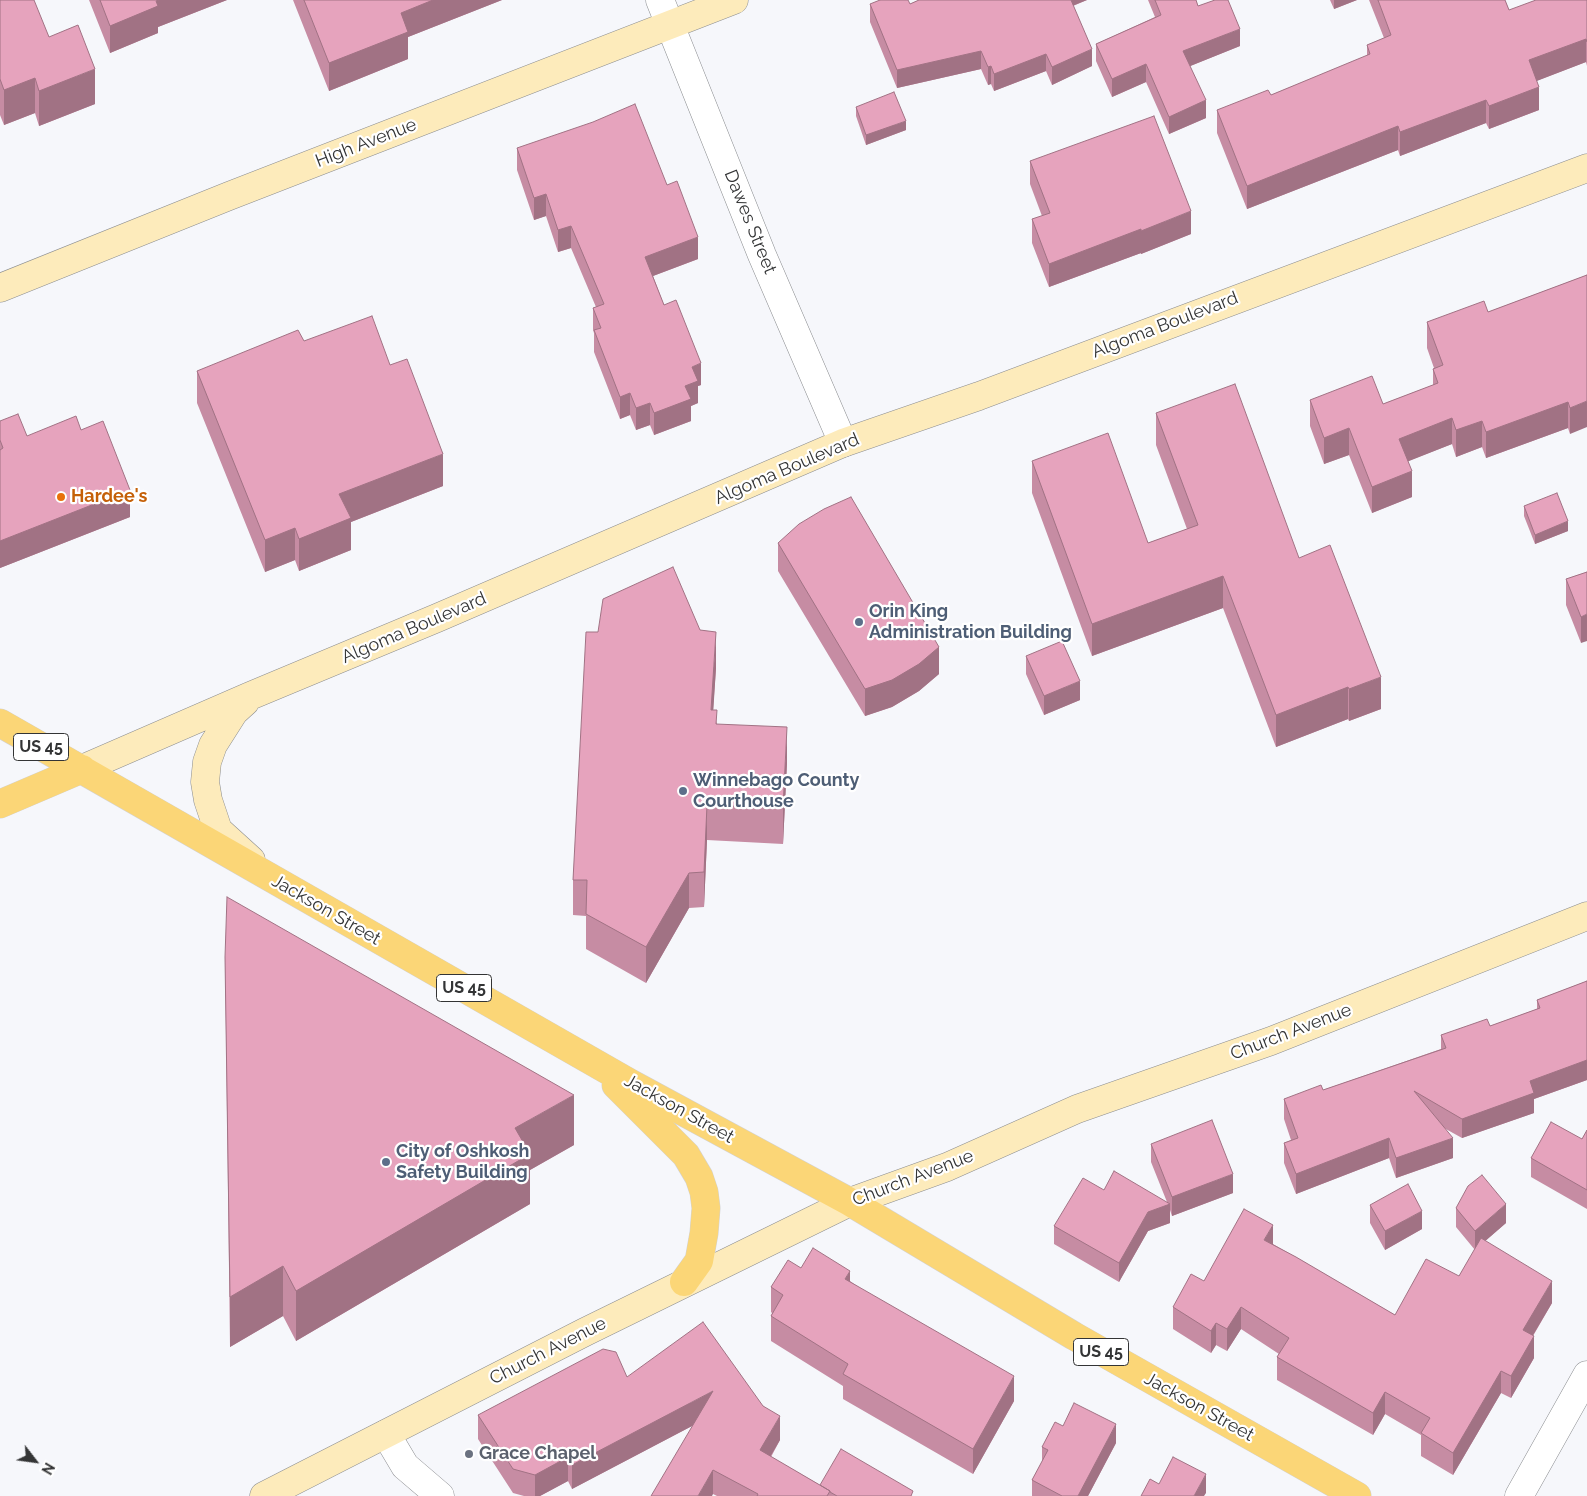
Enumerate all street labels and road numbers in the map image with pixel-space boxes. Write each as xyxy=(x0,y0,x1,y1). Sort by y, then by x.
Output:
street label: High Avenue xyxy=(312,114,420,172)
street label: Dawes Street xyxy=(719,167,781,277)
street label: Algoma Boulevard xyxy=(1089,287,1241,363)
street label: Algoma Boulevard xyxy=(711,429,863,509)
street label: Algoma Boulevard xyxy=(338,588,490,668)
road number: US 45 xyxy=(13,734,68,760)
street label: Jackson Street xyxy=(268,870,384,950)
road number: US 45 xyxy=(436,974,492,1001)
street label: Church Avenue xyxy=(1228,999,1354,1065)
street label: Jackson Street xyxy=(620,1070,738,1148)
street label: Church Avenue xyxy=(850,1145,976,1211)
street label: Church Avenue xyxy=(486,1312,610,1390)
road number: US 45 xyxy=(1074,1338,1128,1365)
street label: Jackson Street xyxy=(1140,1368,1258,1446)

